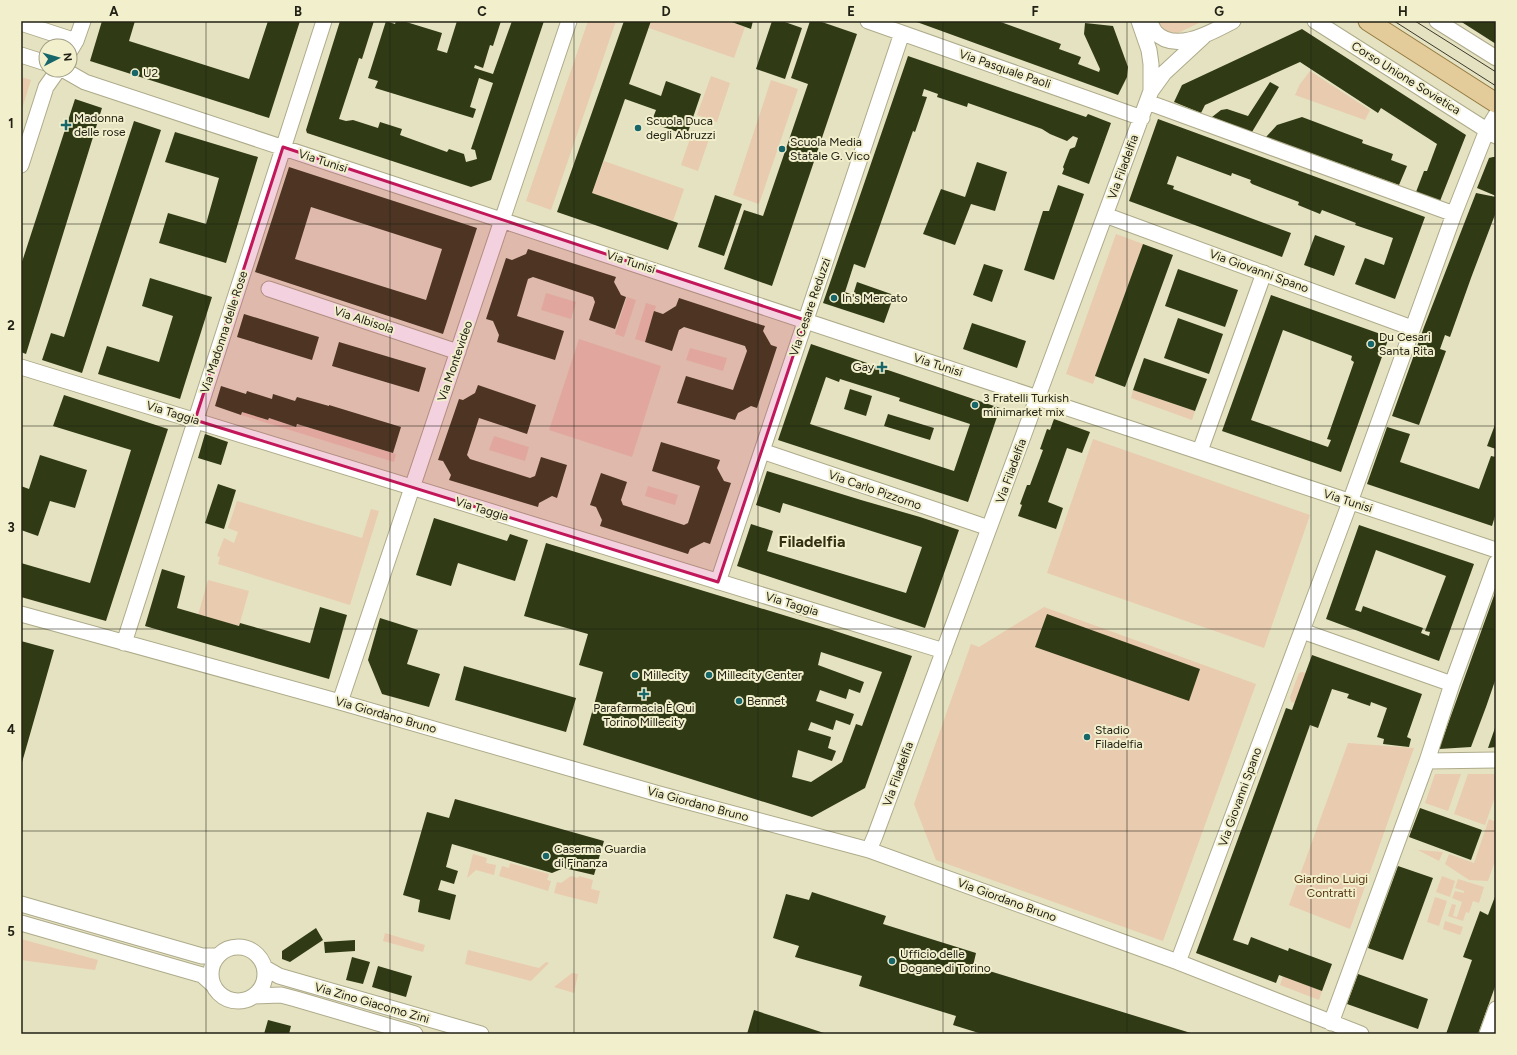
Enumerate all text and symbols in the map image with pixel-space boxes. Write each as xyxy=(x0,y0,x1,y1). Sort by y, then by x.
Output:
text: A xyxy=(109,4,119,19)
text: B xyxy=(294,4,302,19)
text: C xyxy=(477,4,487,19)
text: D xyxy=(661,4,671,19)
text: E xyxy=(847,4,855,19)
text: F xyxy=(1031,4,1039,19)
text: G xyxy=(1214,4,1224,19)
text: H xyxy=(1398,4,1408,19)
north arrow xyxy=(38,38,78,78)
street label: Corso Unione Sovietica xyxy=(1349,39,1463,117)
street label: Via Pasquale Paoli xyxy=(957,47,1053,91)
text: N xyxy=(61,52,74,62)
place label: U2 xyxy=(143,66,158,80)
marker: U2 xyxy=(130,68,140,78)
place label: Madonna delle rose xyxy=(74,111,126,139)
place label: Scuola Duca degli Abruzzi xyxy=(646,114,716,142)
text: 1 xyxy=(8,116,14,131)
marker: Madonna delle rose xyxy=(61,120,71,130)
marker: Scuola Duca degli Abruzzi xyxy=(633,123,643,133)
street label: Via Filadelfia xyxy=(1105,133,1141,201)
place label: Scuola Media Statale G. Vico xyxy=(790,135,870,163)
marker: Scuola Media Statale G. Vico xyxy=(777,144,787,154)
street label: Via Tunisi xyxy=(297,146,349,176)
street label: Via Tunisi xyxy=(605,247,657,277)
street label: Via Giovanni Spano xyxy=(1208,247,1311,295)
street label: Via Cesare Reduzzi xyxy=(787,256,833,358)
street label: Via Madonna delle Rose xyxy=(198,269,251,395)
place label: In's Mercato xyxy=(842,291,908,305)
marker: In's Mercato xyxy=(829,293,839,303)
street label: Via Albisola xyxy=(332,304,396,336)
text: 2 xyxy=(7,318,15,333)
street label: Via Montevideo xyxy=(435,319,475,403)
place label: Du Cesari Santa Rita xyxy=(1379,330,1434,358)
marker: Du Cesari Santa Rita xyxy=(1366,339,1376,349)
street label: Via Tunisi xyxy=(912,350,964,380)
place label: Gay xyxy=(853,360,875,374)
marker: Gay xyxy=(877,362,887,372)
place label: 3 Fratelli Turkish minimarket mix xyxy=(983,391,1069,419)
street label: Via Taggia xyxy=(145,398,201,428)
marker: 3 Fratelli Turkish minimarket mix xyxy=(970,400,980,410)
street label: Via Filadelfia xyxy=(993,437,1029,505)
street label: Via Carlo Pizzorno xyxy=(827,467,924,513)
street label: Via Tunisi xyxy=(1322,486,1374,516)
street label: Via Taggia xyxy=(454,494,510,524)
text: 3 xyxy=(7,520,15,535)
district label: Filadelfia xyxy=(779,532,845,551)
street label: Via Taggia xyxy=(764,589,820,619)
place label: Millecity xyxy=(643,668,689,682)
place label: Millecity Center xyxy=(717,668,802,682)
marker: Millecity xyxy=(630,670,640,680)
marker: Millecity Center xyxy=(704,670,714,680)
marker: Parafarmacia È Qui Torino Millecity xyxy=(639,689,649,699)
street label: Via Giordano Bruno xyxy=(334,694,438,736)
place label: Bennet xyxy=(747,694,786,708)
marker: Bennet xyxy=(734,696,744,706)
place label: Parafarmacia È Qui Torino Millecity xyxy=(593,701,695,729)
text: 4 xyxy=(7,722,15,737)
place label: Stadio Filadelfia xyxy=(1095,723,1143,751)
marker: Stadio Filadelfia xyxy=(1082,732,1092,742)
street label: Via Filadelfia xyxy=(880,740,916,808)
street label: Via Giovanni Spano xyxy=(1216,745,1264,848)
street label: Via Giordano Bruno xyxy=(646,784,750,824)
place label: Caserma Guardia di Finanza xyxy=(554,842,646,870)
marker: Caserma Guardia di Finanza xyxy=(541,851,551,861)
park label: Giardino Luigi Contratti xyxy=(1294,872,1368,900)
street label: Via Giordano Bruno xyxy=(955,876,1059,924)
text: 5 xyxy=(7,924,15,939)
place label: Ufficio delle Dogane di Torino xyxy=(900,947,991,975)
marker: Ufficio delle Dogane di Torino xyxy=(887,956,897,966)
street label: Via Zino Giacomo Zini xyxy=(313,980,431,1026)

